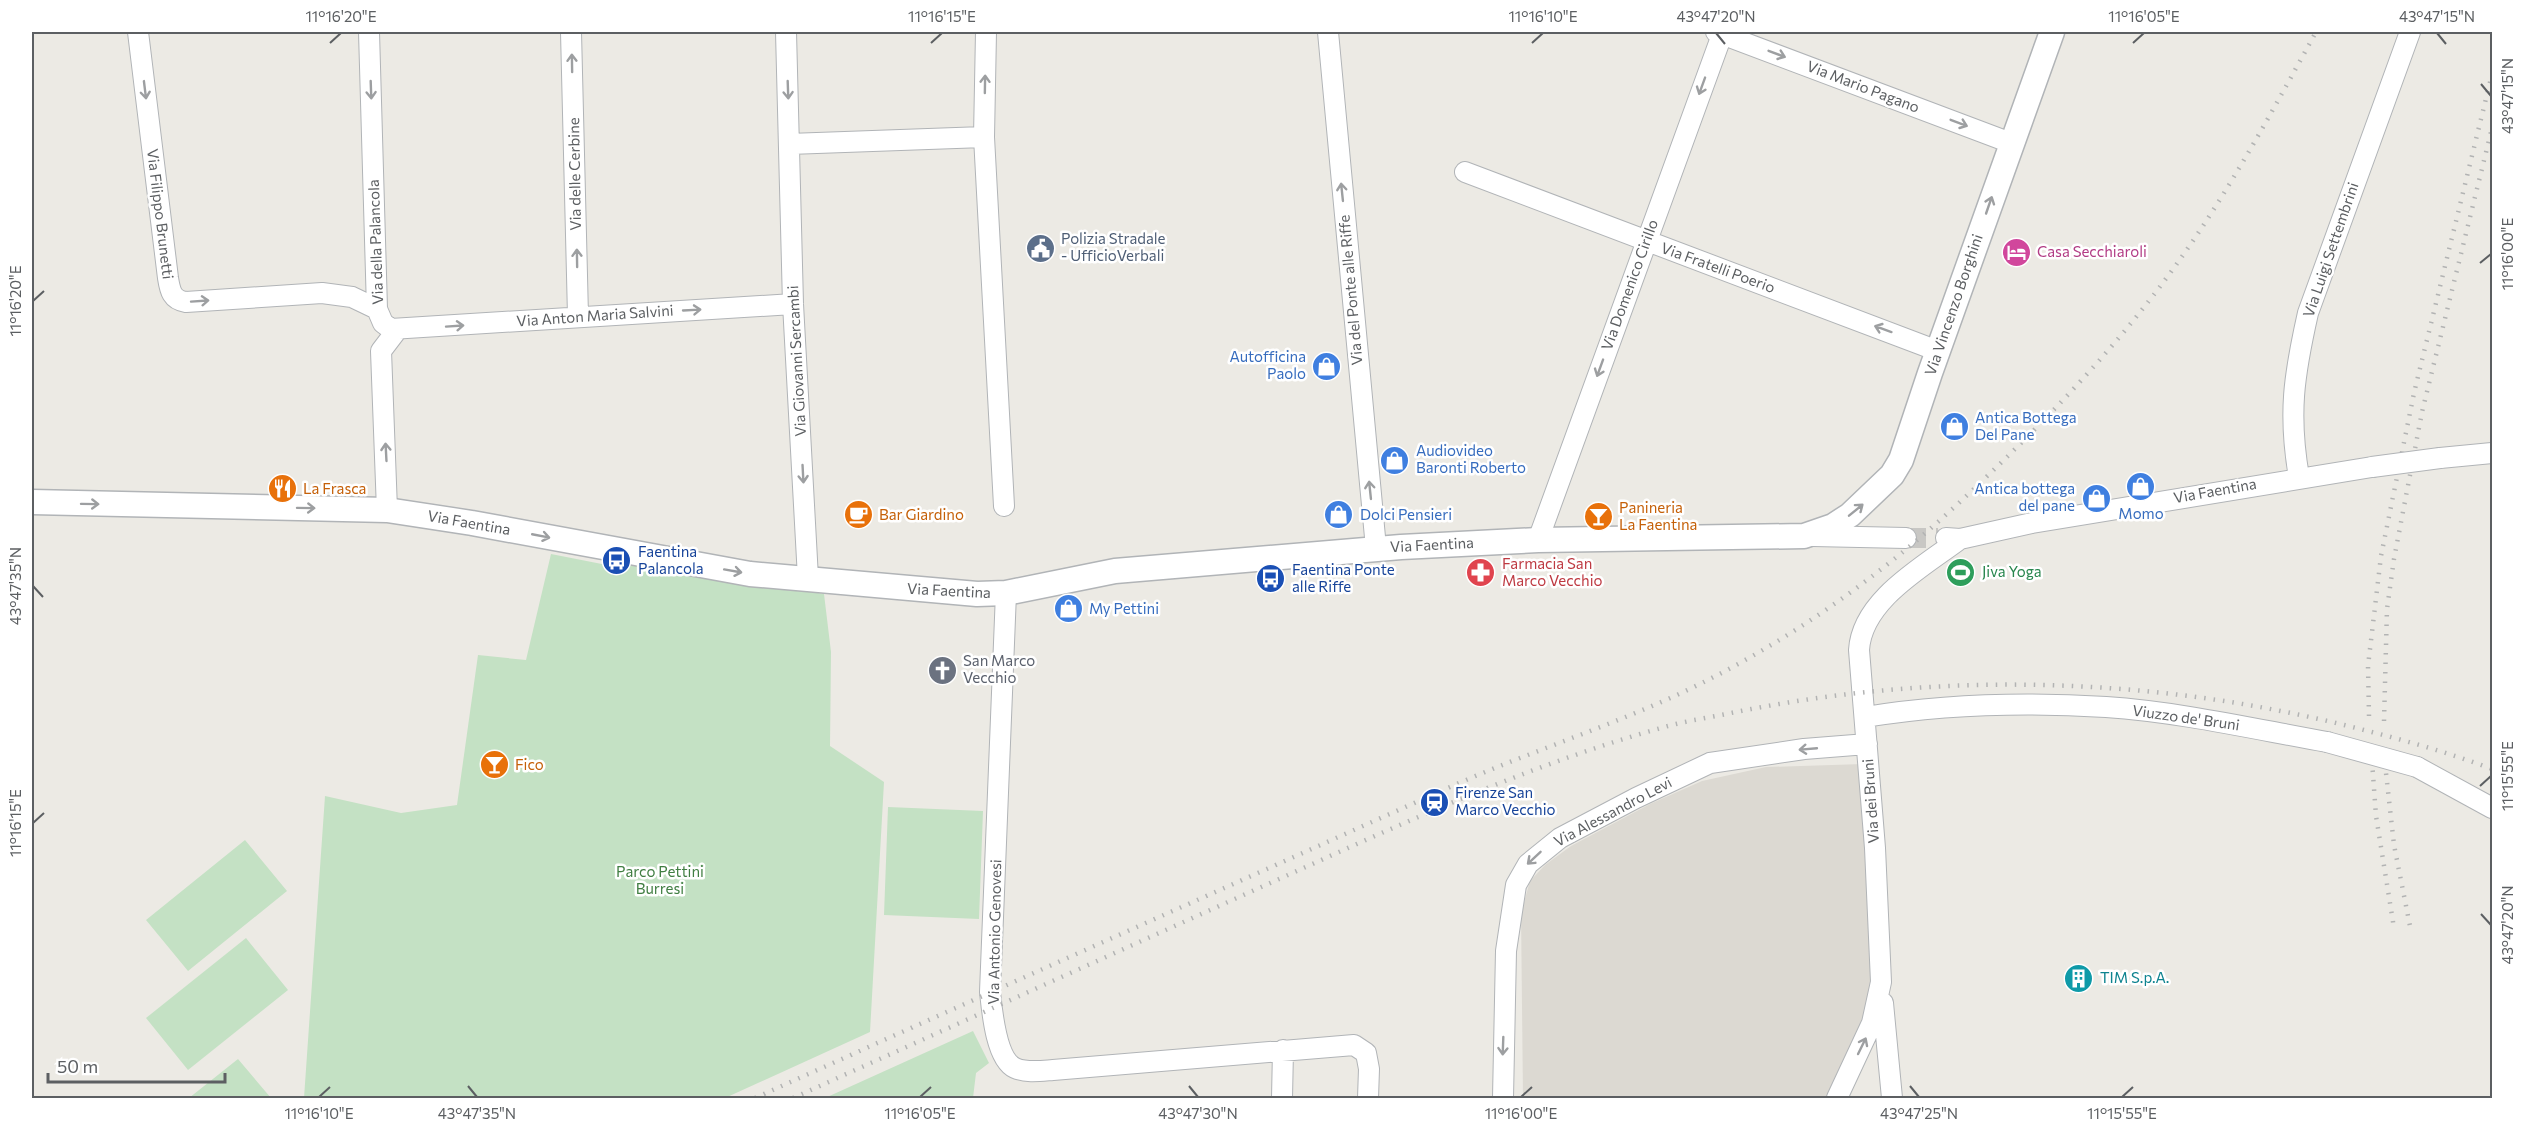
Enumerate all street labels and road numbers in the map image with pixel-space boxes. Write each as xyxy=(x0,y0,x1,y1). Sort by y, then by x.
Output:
street label: Via Mario Pagano xyxy=(1804,56,1922,116)
street label: Via delle Cerbine xyxy=(564,117,584,231)
street label: Via Filippo Brunetti xyxy=(144,148,178,280)
street label: Via della Palancola xyxy=(364,179,386,305)
street label: Via Luigi Settembrini xyxy=(2299,180,2362,320)
street label: Via del Ponte alle Riffe xyxy=(1334,214,1366,366)
street label: Via Domenico Cirillo xyxy=(1597,217,1661,353)
street label: Via Vincenzo Borghini xyxy=(1920,232,1986,378)
street label: Via Fratelli Poerio xyxy=(1659,238,1778,296)
street label: Via Giovanni Sercambi xyxy=(783,285,809,437)
street label: Via Anton Maria Salvini xyxy=(516,301,674,329)
street label: Via Faentina xyxy=(2172,474,2258,506)
street label: Via Faentina xyxy=(426,506,512,538)
street label: Via Faentina xyxy=(1390,533,1474,555)
street label: Via Faentina xyxy=(907,579,991,601)
street label: Viuzzo de' Bruni xyxy=(2131,701,2241,733)
street label: Via dei Bruni xyxy=(1858,758,1882,844)
street label: Via Alessandro Levi xyxy=(1550,772,1675,850)
street label: Via Antonio Genovesi xyxy=(984,859,1004,1005)

